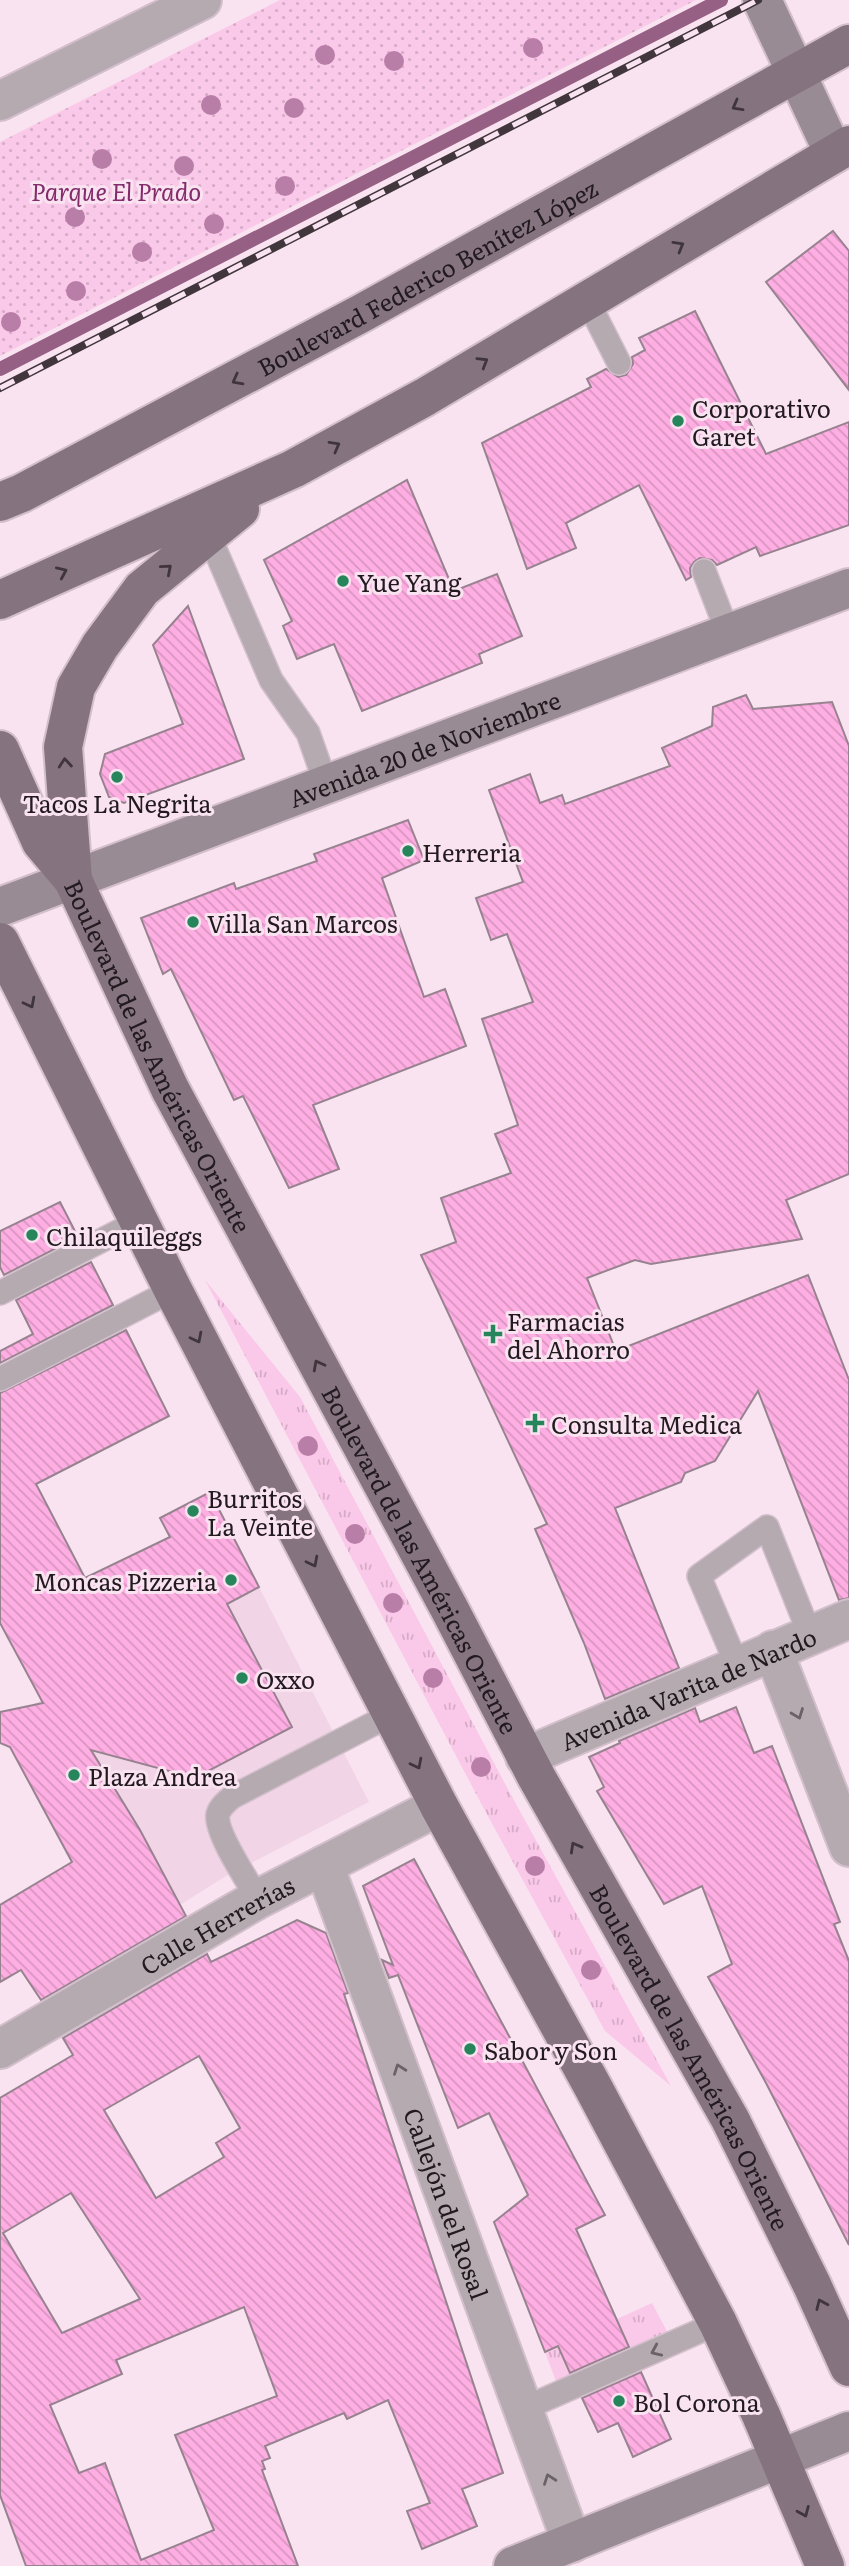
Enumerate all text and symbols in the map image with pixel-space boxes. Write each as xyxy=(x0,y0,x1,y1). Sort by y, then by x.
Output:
one-way arrow xyxy=(731,98,744,111)
street label: Boulevard Federico Benítez López xyxy=(251,169,604,383)
park label: Parque El Prado xyxy=(31,173,201,208)
one-way arrow xyxy=(671,241,684,254)
one-way arrow xyxy=(476,357,489,370)
one-way arrow xyxy=(231,371,244,385)
place label: Corporativo Garet xyxy=(692,390,831,453)
marker: Corporativo Garet xyxy=(670,413,686,429)
one-way arrow xyxy=(328,441,341,454)
place label: Yue Yang xyxy=(357,564,462,599)
one-way arrow xyxy=(158,565,171,577)
one-way arrow xyxy=(55,566,68,580)
marker: Yue Yang xyxy=(335,573,351,589)
street label: Avenida 20 de Noviembre xyxy=(283,681,565,815)
one-way arrow xyxy=(57,757,72,769)
marker: Tacos La Negrita xyxy=(109,769,125,785)
place label: Tacos La Negrita xyxy=(23,785,211,820)
place label: Herreria xyxy=(422,834,521,869)
marker: Herreria xyxy=(400,843,416,859)
street label: Boulevard de las Américas Oriente xyxy=(57,873,261,1238)
place label: Villa San Marcos xyxy=(207,905,398,940)
marker: Villa San Marcos xyxy=(185,914,201,930)
one-way arrow xyxy=(21,996,35,1009)
place label: Chilaquileggs xyxy=(46,1218,202,1253)
marker: Chilaquileggs xyxy=(24,1227,40,1243)
place label: Farmacias del Ahorro xyxy=(507,1303,630,1366)
marker: Farmacias del Ahorro xyxy=(485,1326,501,1342)
one-way arrow xyxy=(189,1331,203,1343)
one-way arrow xyxy=(313,1360,326,1373)
street label: Boulevard de las Américas Oriente xyxy=(315,1379,528,1739)
place label: Consulta Medica xyxy=(551,1406,742,1441)
marker: Consulta Medica xyxy=(525,1413,545,1433)
place label: Burritos La Veinte xyxy=(207,1480,313,1543)
marker: Burritos La Veinte xyxy=(185,1503,201,1519)
one-way arrow xyxy=(305,1555,318,1567)
place label: Moncas Pizzeria xyxy=(33,1563,217,1598)
marker: Moncas Pizzeria xyxy=(223,1572,239,1588)
street label: Avenida Varita de Nardo xyxy=(554,1618,821,1758)
place label: Oxxo xyxy=(256,1661,315,1696)
marker: Oxxo xyxy=(234,1670,250,1686)
one-way arrow xyxy=(789,1707,803,1719)
one-way arrow xyxy=(409,1757,423,1769)
place label: Plaza Andrea xyxy=(88,1758,237,1793)
marker: Plaza Andrea xyxy=(66,1767,82,1783)
one-way arrow xyxy=(570,1842,583,1854)
street label: Calle Herrerías xyxy=(133,1866,300,1982)
street label: Boulevard de las Américas Oriente xyxy=(583,1877,799,2236)
place label: Sabor y Son xyxy=(484,2032,618,2067)
marker: Sabor y Son xyxy=(462,2041,478,2057)
one-way arrow xyxy=(393,2063,407,2075)
street label: Callejón del Rosal xyxy=(397,2102,499,2304)
one-way arrow xyxy=(815,2299,829,2312)
one-way arrow xyxy=(650,2343,663,2357)
place label: Bol Corona xyxy=(633,2384,760,2419)
marker: Bol Corona xyxy=(611,2393,627,2409)
one-way arrow xyxy=(543,2473,557,2485)
one-way arrow xyxy=(795,2505,809,2517)

